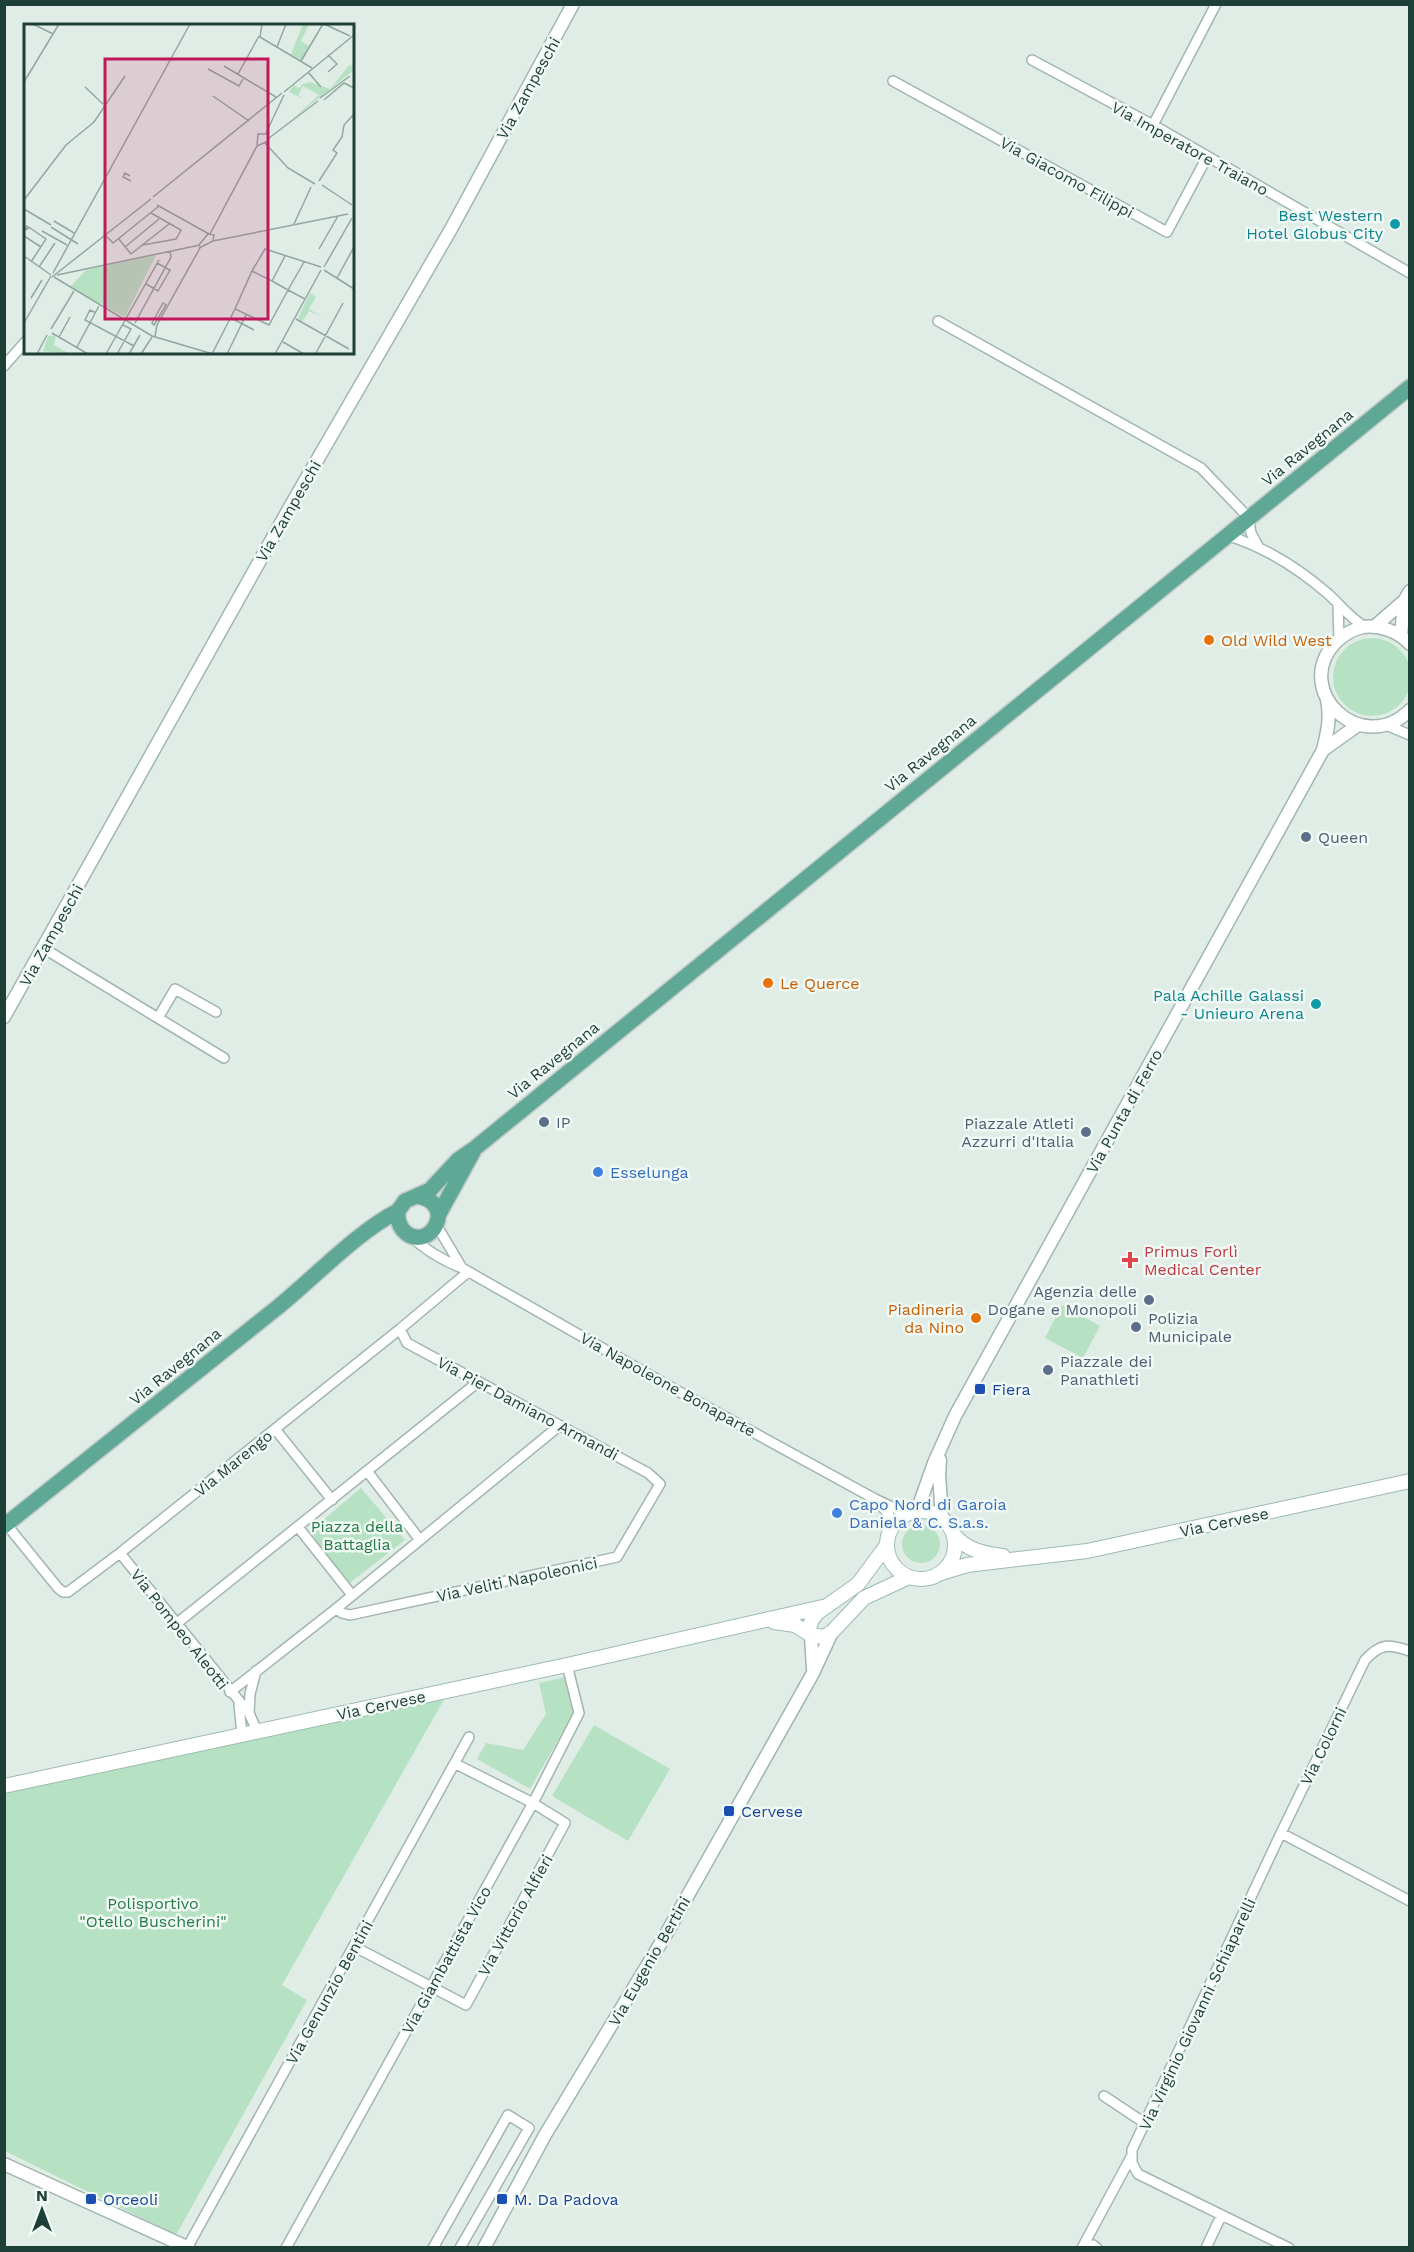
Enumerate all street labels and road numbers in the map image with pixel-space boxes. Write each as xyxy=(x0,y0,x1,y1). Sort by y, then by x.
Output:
street label: Via Zampeschi xyxy=(493,34,564,143)
street label: Via Imperatore Traiano xyxy=(1108,97,1272,200)
street label: Via Giacomo Filippi xyxy=(997,133,1137,222)
street label: Via Ravegnana xyxy=(1258,405,1357,490)
street label: Via Zampeschi xyxy=(252,457,325,565)
street label: Via Ravegnana xyxy=(881,711,980,796)
street label: Via Zampeschi xyxy=(16,881,87,990)
street label: Via Ravegnana xyxy=(504,1018,603,1103)
street label: Via Punta di Ferro xyxy=(1082,1046,1167,1177)
street label: Via Ravegnana xyxy=(126,1324,225,1409)
street label: Via Napoleone Bonaparte xyxy=(577,1328,759,1441)
street label: Via Pier Damiano Armandi xyxy=(434,1352,622,1464)
street label: Via Marengo xyxy=(190,1426,276,1501)
street label: Via Cervese xyxy=(1178,1504,1270,1541)
street label: Via Veliti Napoleonici xyxy=(435,1553,599,1606)
street label: Via Pompeo Aleotti xyxy=(127,1565,233,1693)
street label: Via Cervese xyxy=(335,1687,427,1724)
street label: Via Colorni xyxy=(1296,1704,1351,1788)
street label: Via Vittorio Alfieri xyxy=(474,1851,557,1979)
street label: Via Giambattista Vico xyxy=(398,1883,495,2038)
street label: Via Eugenio Bertini xyxy=(605,1893,694,2029)
street label: Via Virginio Giovanni Schiaparelli xyxy=(1135,1895,1260,2133)
street label: Via Genunzio Bentini xyxy=(282,1917,377,2068)

